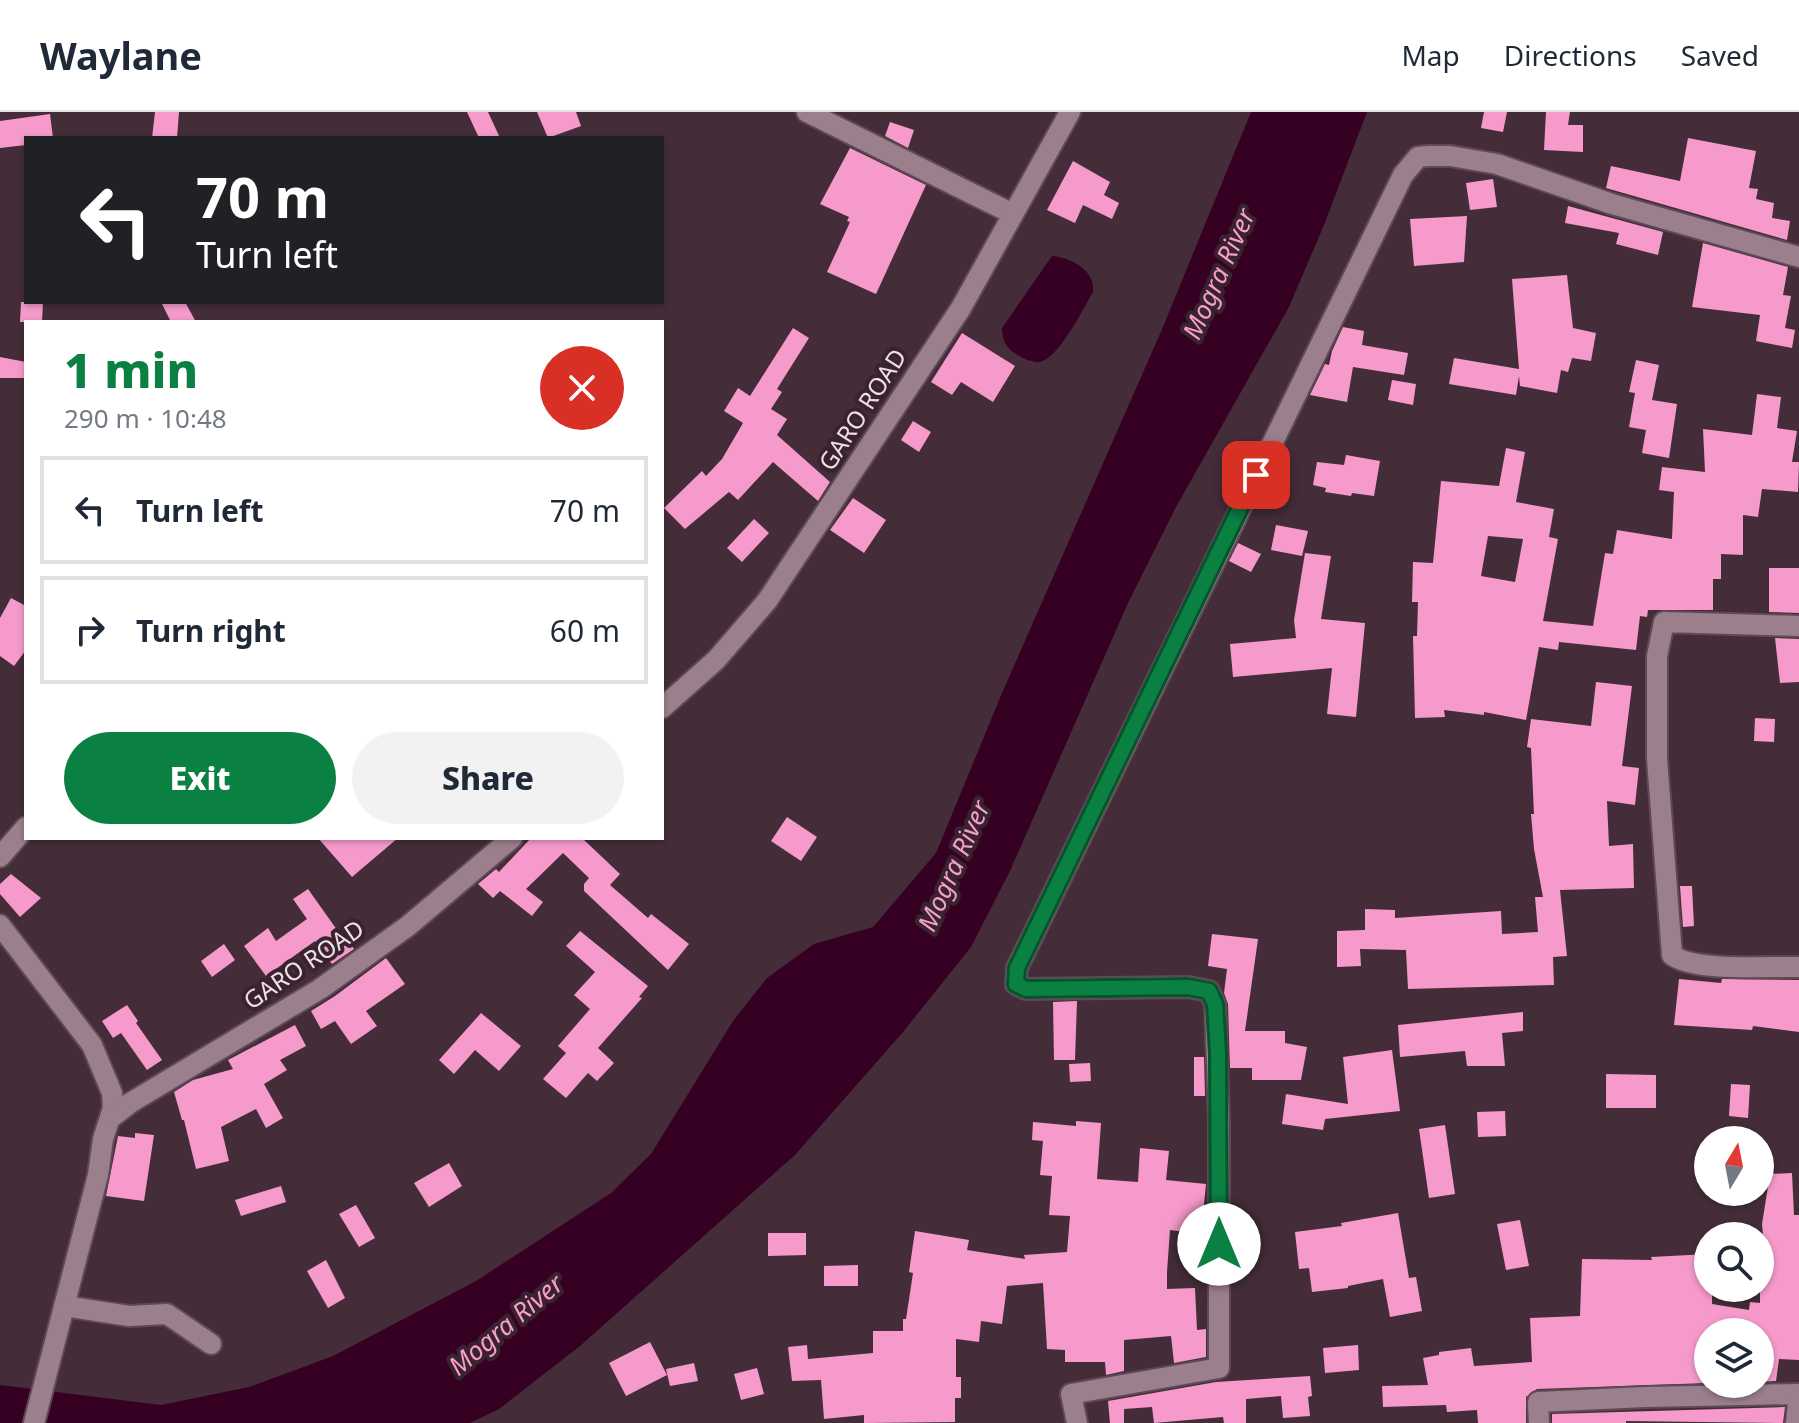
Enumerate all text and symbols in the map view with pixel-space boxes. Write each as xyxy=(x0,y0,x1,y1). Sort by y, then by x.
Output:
text: Waylane xyxy=(40,29,202,81)
text: Map xyxy=(1401,36,1460,74)
text: Directions xyxy=(1504,36,1637,74)
text: Saved xyxy=(1681,36,1759,74)
text: 70 m xyxy=(196,158,329,234)
icon: left xyxy=(64,168,168,272)
water label: Mogra River xyxy=(1173,201,1264,345)
text: Turn left xyxy=(196,230,338,279)
text: 1 min xyxy=(64,337,198,402)
street label: GARO ROAD xyxy=(810,342,913,476)
button: close xyxy=(540,346,624,430)
text: 290 m · 10:48 xyxy=(64,400,227,436)
pin xyxy=(1222,441,1290,509)
icon: arrive xyxy=(1234,453,1278,497)
icon: left xyxy=(68,488,112,532)
text: Turn left xyxy=(136,490,264,531)
text: 70 m xyxy=(550,490,620,531)
icon: right xyxy=(68,608,112,652)
text: Turn right xyxy=(136,610,286,651)
text: 60 m xyxy=(550,610,620,651)
button: Exit xyxy=(64,732,336,824)
button: Share xyxy=(352,732,624,824)
water label: Mogra River xyxy=(908,793,999,937)
street label: GARO ROAD xyxy=(236,911,370,1016)
north arrow xyxy=(1694,1126,1774,1206)
map controls xyxy=(1694,1126,1774,1398)
position arrow xyxy=(1177,1202,1261,1286)
button: search xyxy=(1694,1222,1774,1302)
water label: Mogra River xyxy=(440,1264,572,1383)
button: layers xyxy=(1694,1318,1774,1398)

